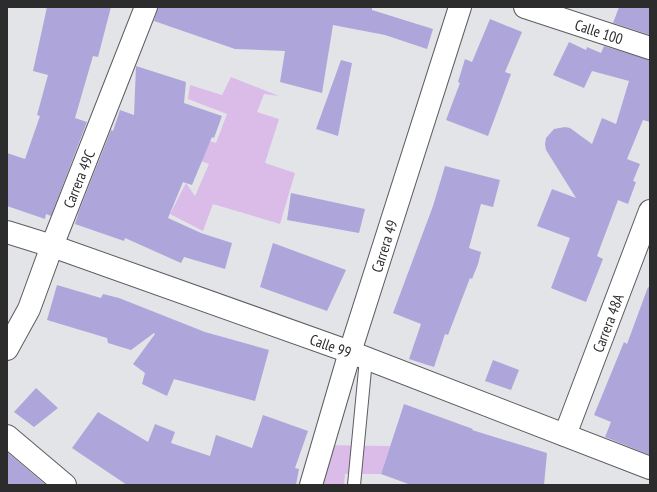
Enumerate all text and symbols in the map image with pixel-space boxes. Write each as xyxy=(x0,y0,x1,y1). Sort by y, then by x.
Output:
street label: Calle 100 xyxy=(573,15,626,48)
street label: Carrera 49C xyxy=(58,147,98,211)
street label: Carrera 49 xyxy=(367,217,401,274)
street label: Carrera 48A xyxy=(588,290,628,355)
street label: Calle 99 xyxy=(307,329,354,361)

